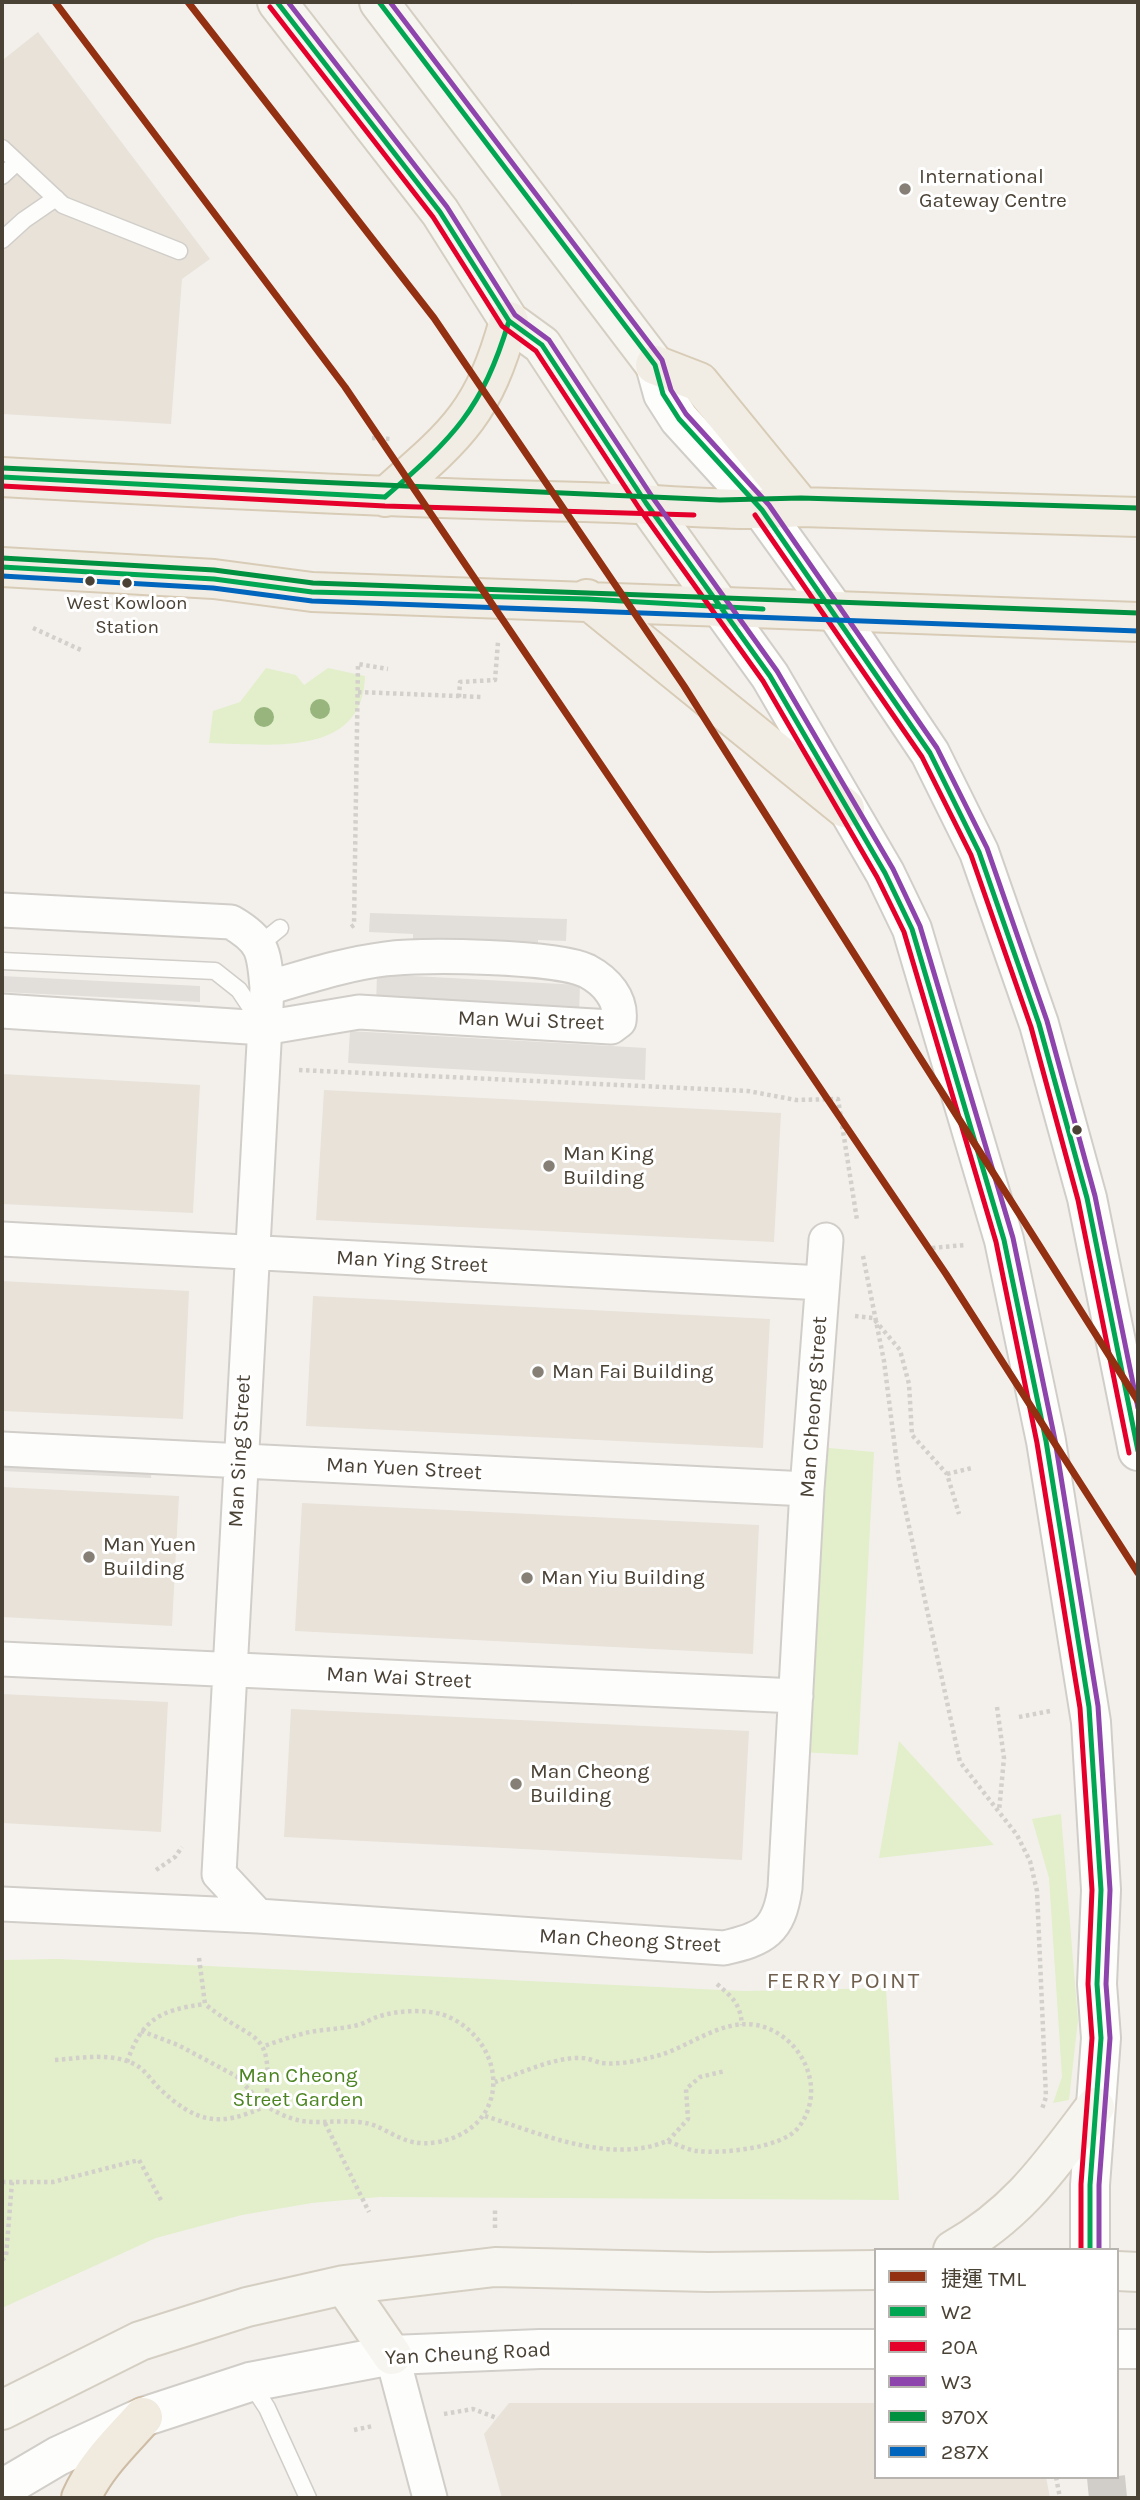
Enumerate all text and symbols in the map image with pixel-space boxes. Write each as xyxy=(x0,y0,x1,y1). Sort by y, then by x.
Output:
place label: International Gateway Centre xyxy=(919,164,1067,214)
marker: International Gateway Centre xyxy=(897,181,913,197)
unlabelled marker xyxy=(83,574,97,588)
marker: West Kowloon Station xyxy=(120,576,134,590)
place label: West Kowloon Station xyxy=(66,593,188,637)
street label: Man Wui Street xyxy=(457,1006,605,1036)
unlabelled marker xyxy=(1070,1123,1084,1137)
place label: Man King Building xyxy=(563,1141,654,1191)
marker: Man King Building xyxy=(541,1158,557,1174)
street label: Man Ying Street xyxy=(335,1245,489,1279)
street label: Man Cheong Street xyxy=(795,1315,833,1499)
place label: Man Fai Building xyxy=(552,1359,713,1385)
marker: Man Fai Building xyxy=(530,1364,546,1380)
street label: Man Sing Street xyxy=(223,1374,257,1528)
street label: Man Yuen Street xyxy=(325,1452,483,1486)
place label: Man Yuen Building xyxy=(103,1532,196,1582)
marker: Man Yuen Building xyxy=(81,1549,97,1565)
place label: Man Yiu Building xyxy=(541,1565,705,1591)
marker: Man Yiu Building xyxy=(519,1570,535,1586)
street label: Man Wai Street xyxy=(326,1662,472,1694)
place label: Man Cheong Building xyxy=(530,1759,649,1809)
marker: Man Cheong Building xyxy=(508,1776,524,1792)
street label: Man Cheong Street xyxy=(538,1924,722,1958)
district label: FERRY POINT xyxy=(768,1967,920,1995)
park label: Man Cheong Street Garden xyxy=(232,2063,364,2113)
legend xyxy=(874,2248,1119,2479)
text: 捷運 TML xyxy=(941,2267,1026,2291)
text: W2 xyxy=(941,2300,972,2324)
text: 20A xyxy=(941,2335,978,2359)
street label: Yan Cheung Road xyxy=(384,2337,552,2371)
text: W3 xyxy=(941,2370,972,2394)
text: 970X xyxy=(941,2405,989,2429)
text: 287X xyxy=(941,2440,989,2464)

